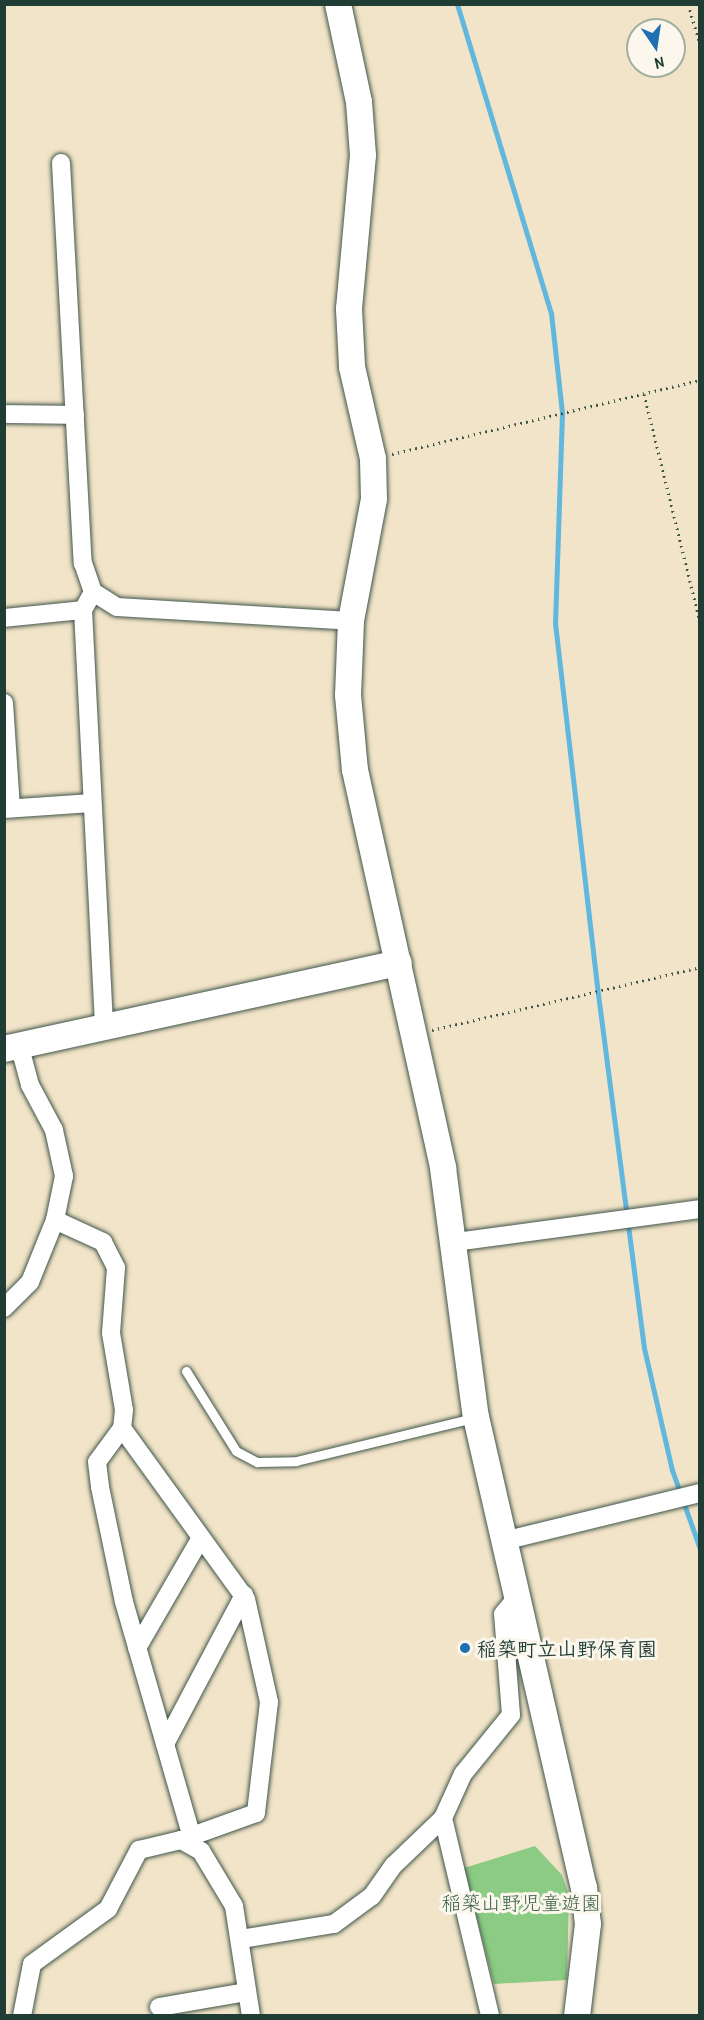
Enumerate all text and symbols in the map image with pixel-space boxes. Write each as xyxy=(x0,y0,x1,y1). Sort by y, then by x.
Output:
north arrow xyxy=(626,18,686,78)
text: N xyxy=(653,52,666,75)
place label: 稲築町立山野保育園 xyxy=(477,1636,657,1660)
marker: 稲築町立山野保育園 xyxy=(458,1641,472,1655)
park label: 稲築山野児童遊園 xyxy=(441,1890,601,1914)

